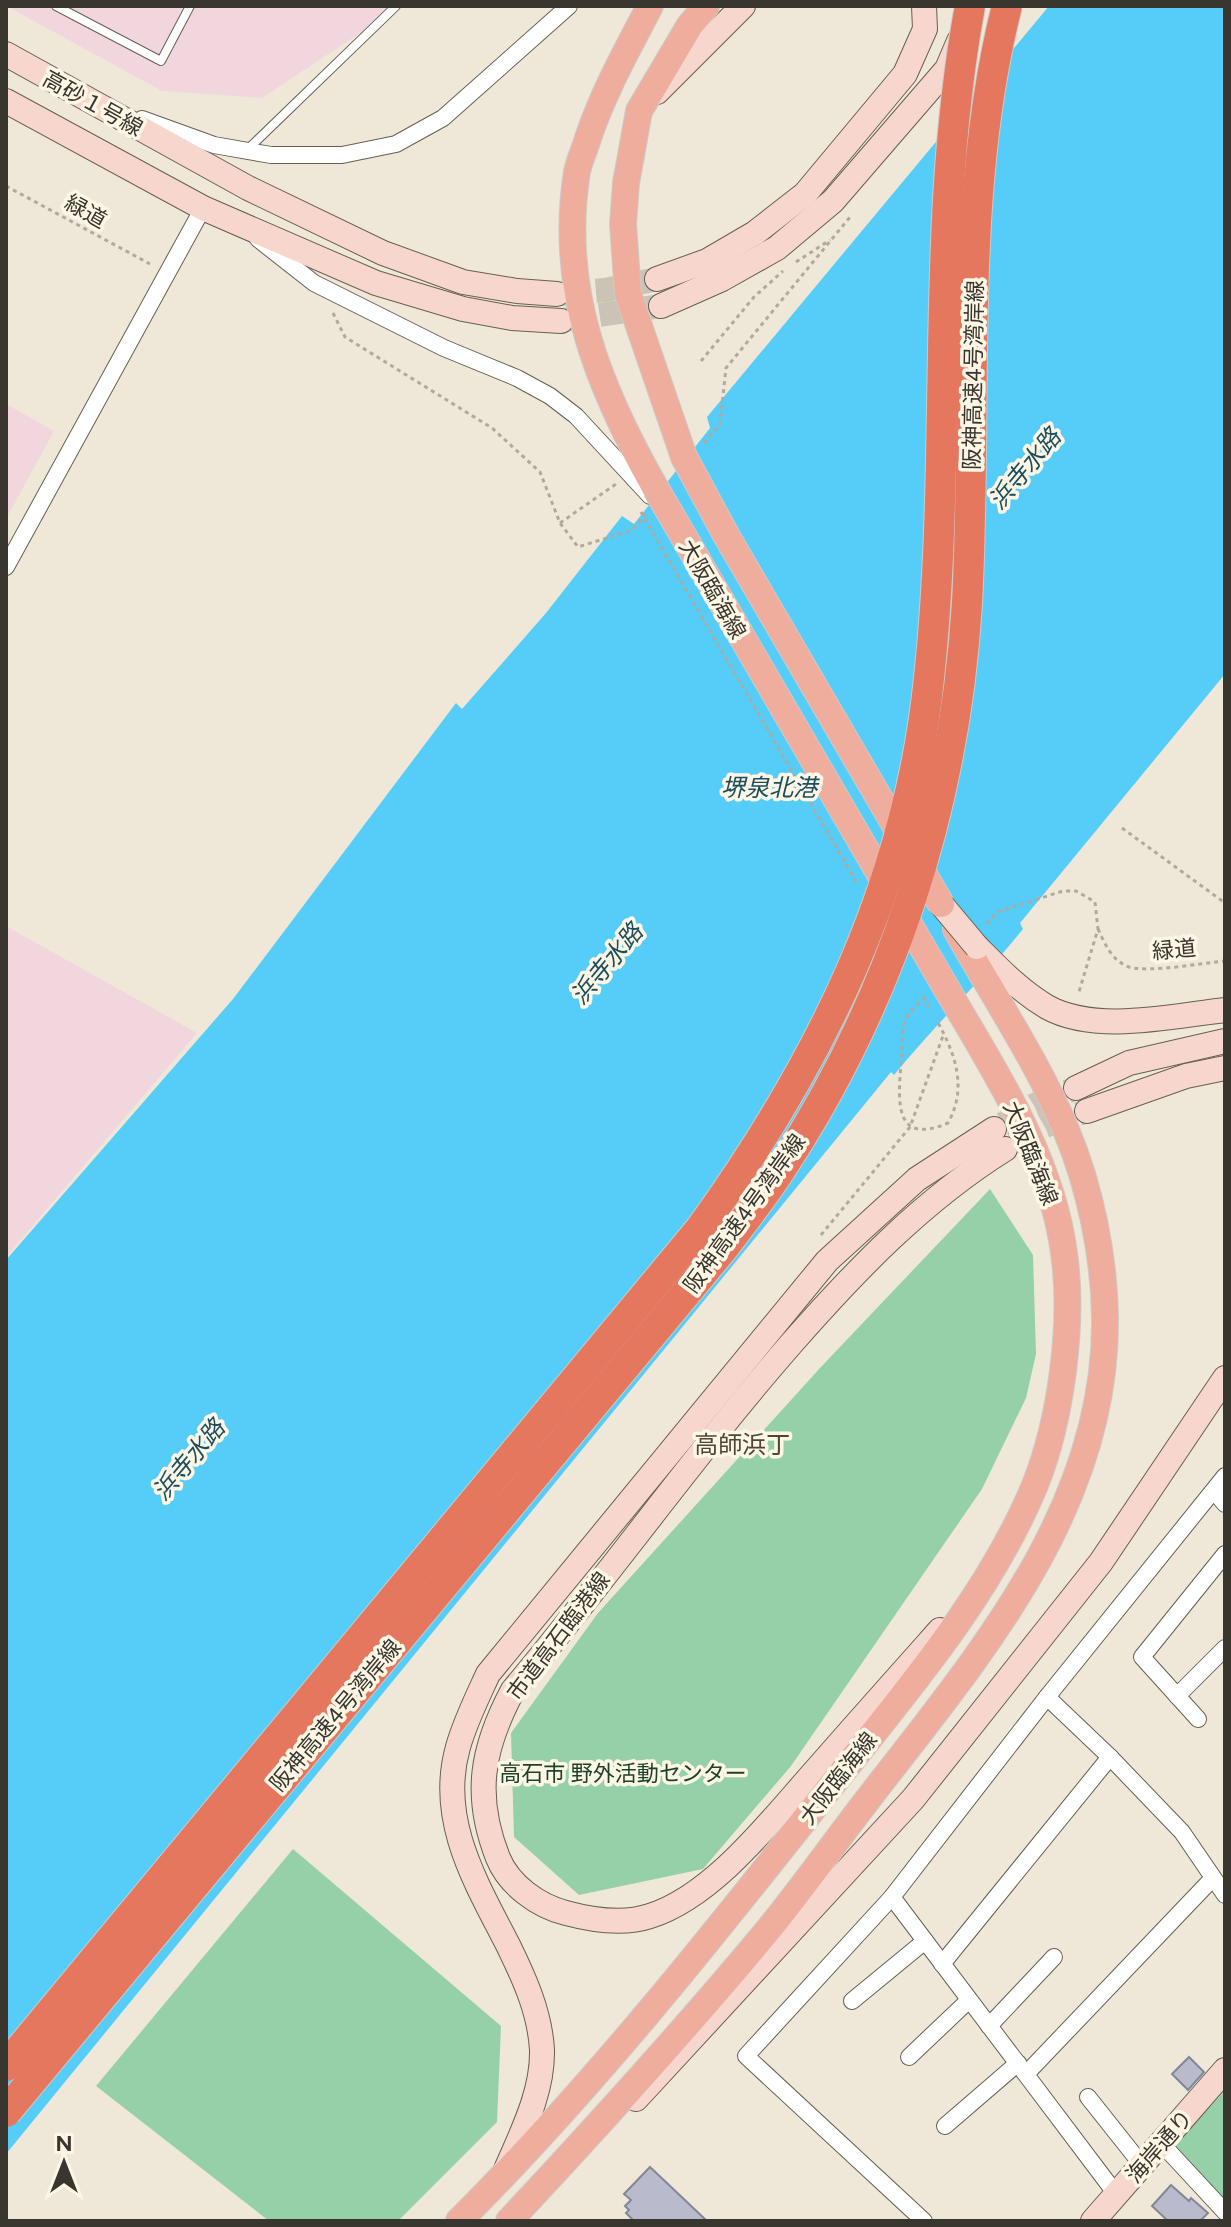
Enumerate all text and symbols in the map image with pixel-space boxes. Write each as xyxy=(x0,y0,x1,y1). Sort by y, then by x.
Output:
street label: 高砂１号線 xyxy=(38,65,147,142)
street label: 緑道 xyxy=(60,189,112,234)
street label: 阪神高速4号湾岸線 xyxy=(958,280,989,470)
water label: 浜寺水路 xyxy=(983,421,1068,515)
street label: 大阪臨海線 xyxy=(673,535,752,644)
water label: 堺泉北港 xyxy=(721,773,820,802)
water label: 浜寺水路 xyxy=(565,916,650,1010)
street label: 緑道 xyxy=(1151,934,1197,965)
street label: 大阪臨海線 xyxy=(997,1097,1064,1209)
street label: 阪神高速4号湾岸線 xyxy=(678,1129,811,1298)
water label: 浜寺水路 xyxy=(147,1412,232,1506)
district label: 高師浜丁 xyxy=(694,1430,790,1459)
street label: 市道高石臨港線 xyxy=(501,1567,616,1706)
street label: 阪神高速4号湾岸線 xyxy=(264,1634,407,1797)
street label: 大阪臨海線 xyxy=(794,1727,883,1830)
park label: 高石市 野外活動センター xyxy=(499,1760,747,1787)
street label: 海岸通り xyxy=(1120,2104,1198,2188)
north arrow xyxy=(24,2123,104,2203)
text: N xyxy=(55,2130,73,2157)

